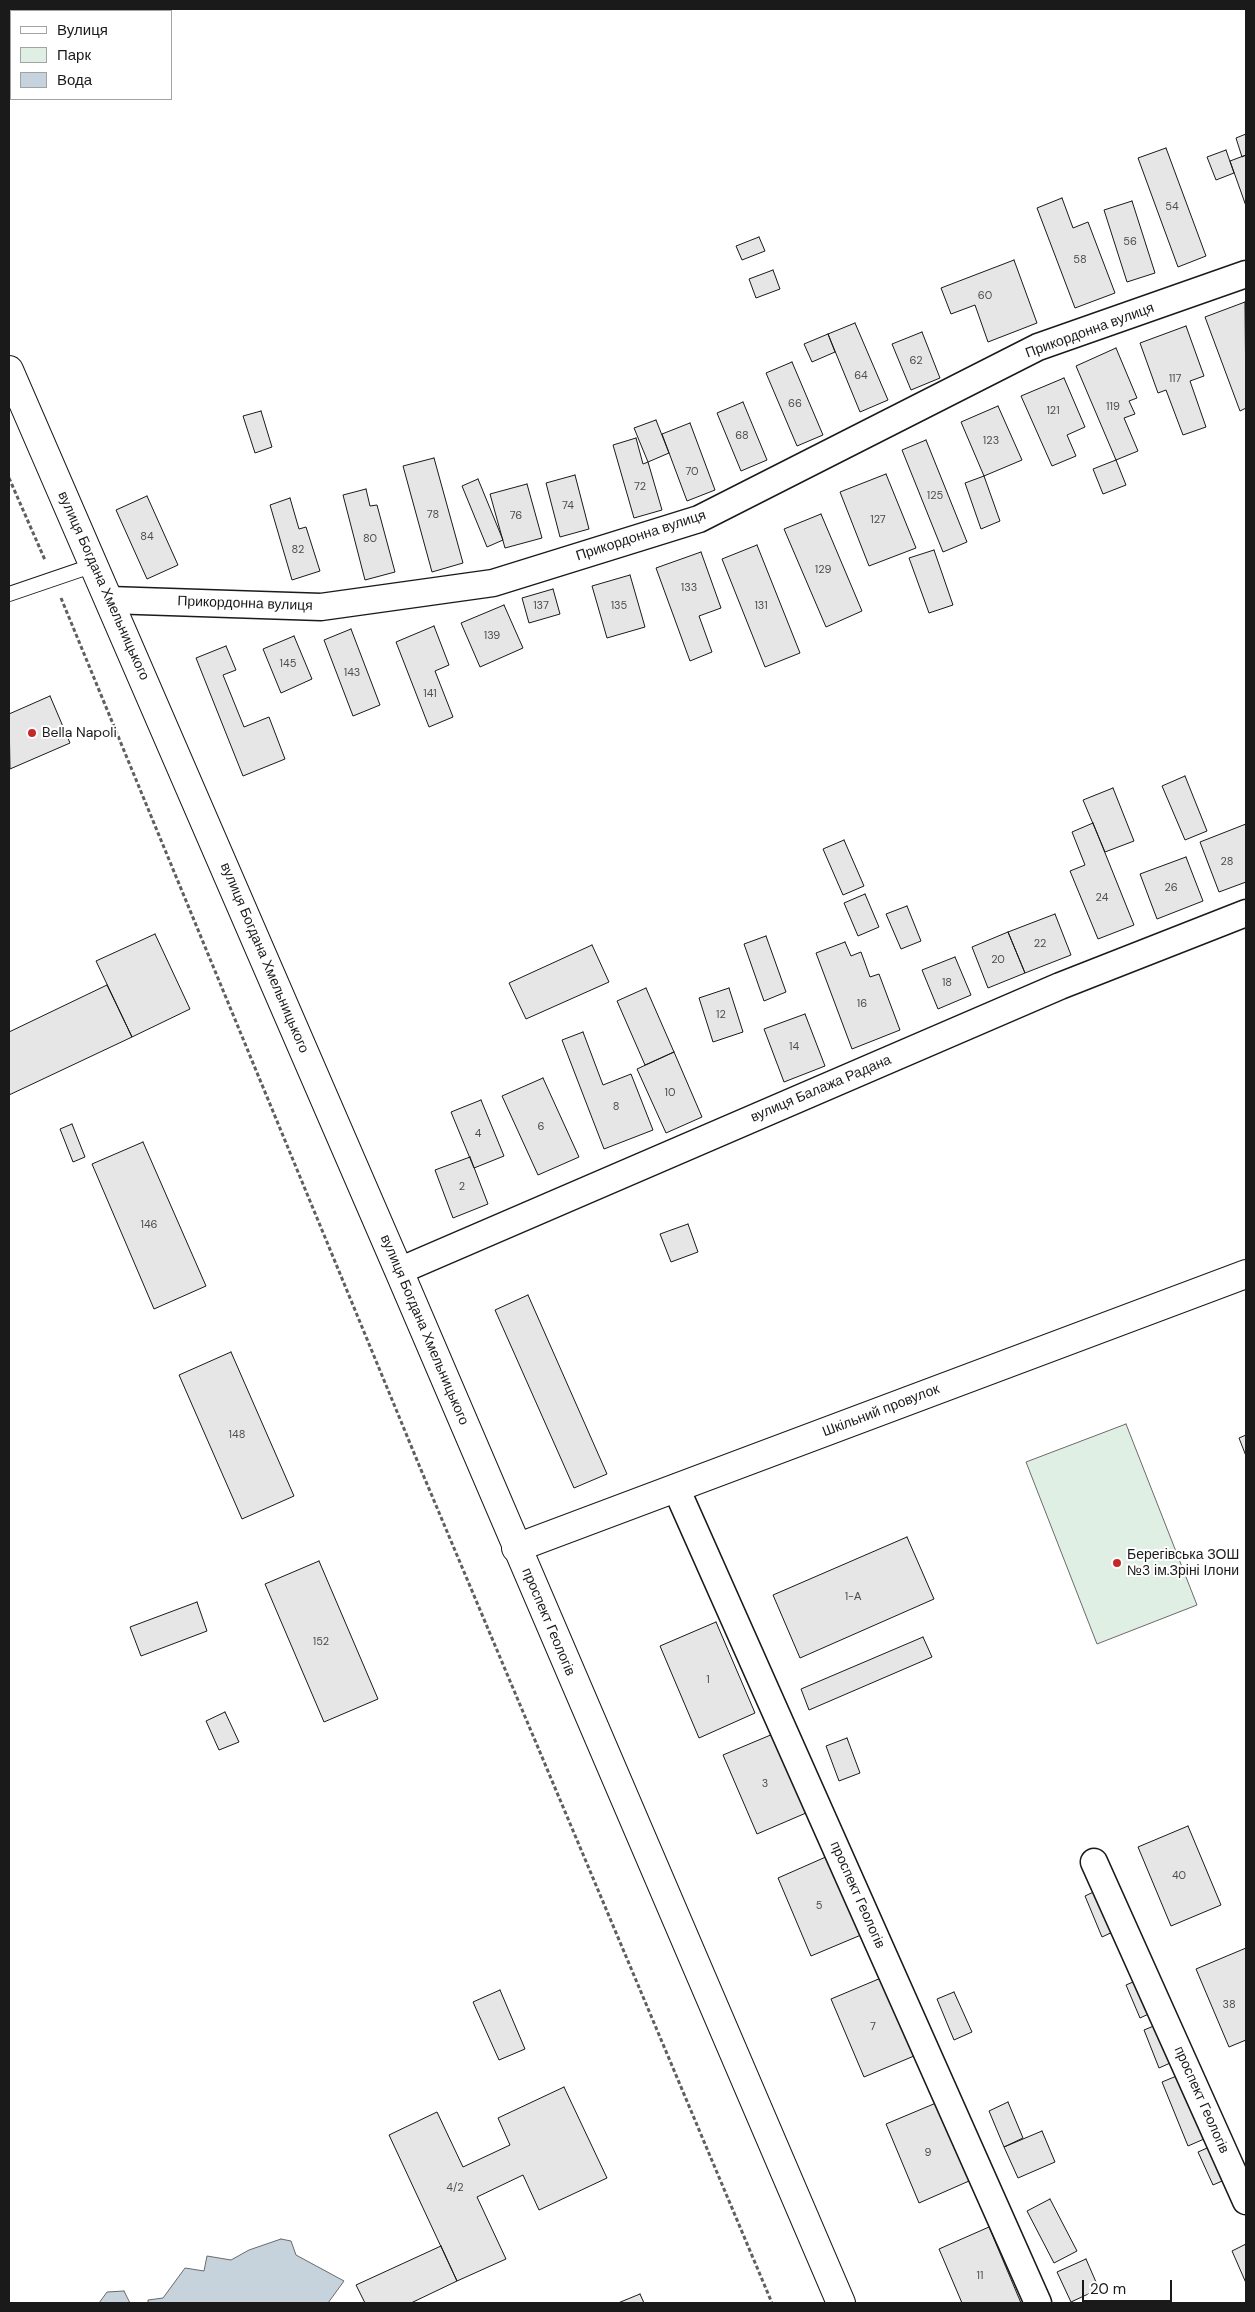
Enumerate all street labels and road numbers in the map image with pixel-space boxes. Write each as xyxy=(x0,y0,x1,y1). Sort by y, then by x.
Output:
street label: Прикордонна вулиця xyxy=(1023,300,1157,362)
street label: вулиця Богдана Хмельницького xyxy=(54,489,152,683)
street label: Прикордонна вулиця xyxy=(574,507,708,565)
street label: Прикордонна вулиця xyxy=(177,593,313,615)
street label: вулиця Богдана Хмельницького xyxy=(216,860,312,1056)
street label: вулиця Балажа Радана xyxy=(748,1052,894,1126)
street label: вулиця Богдана Хмельницького xyxy=(376,1232,472,1428)
street label: Шкільний провулок xyxy=(820,1381,942,1441)
street label: проспект Геологів xyxy=(518,1566,578,1678)
street label: проспект Геологів xyxy=(826,1839,888,1951)
street label: проспект Геологів xyxy=(1170,2044,1232,2156)

